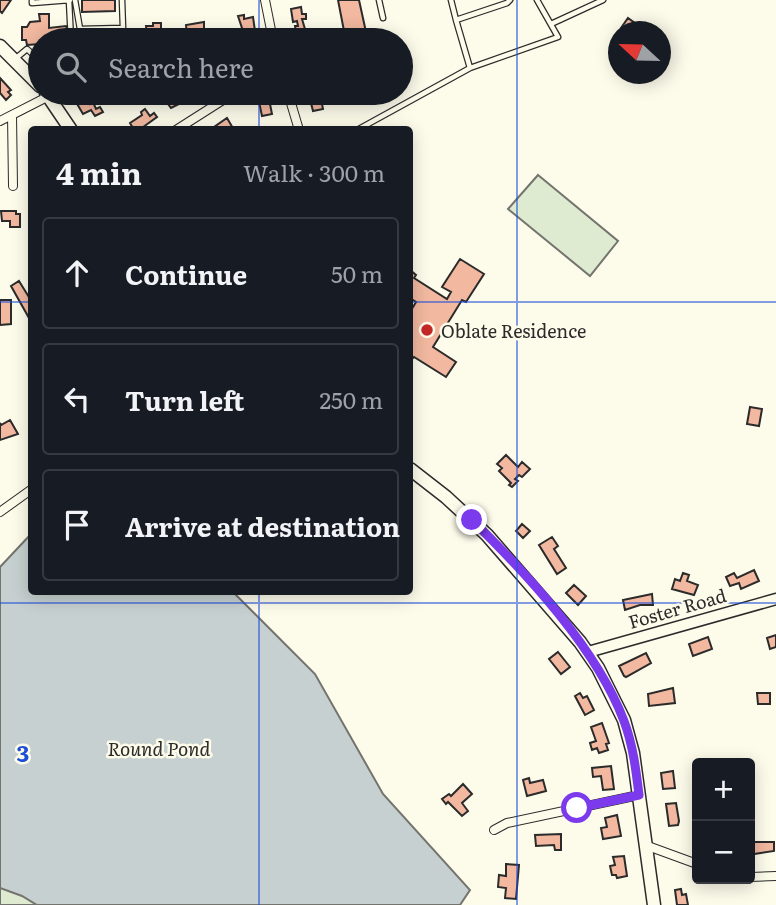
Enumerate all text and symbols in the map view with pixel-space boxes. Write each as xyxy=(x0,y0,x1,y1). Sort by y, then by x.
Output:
north arrow xyxy=(608,21,671,84)
search box xyxy=(28,28,413,105)
text: Search here xyxy=(108,47,254,86)
icon: search xyxy=(52,48,90,86)
text: 4 min xyxy=(56,150,142,194)
text: Walk · 300 m xyxy=(243,155,385,189)
icon: ahead xyxy=(58,254,96,292)
text: Continue xyxy=(125,254,247,293)
text: 50 m xyxy=(331,256,383,290)
place label: Oblate Residence xyxy=(441,317,586,344)
marker: Oblate Residence xyxy=(419,322,435,338)
icon: left xyxy=(58,380,96,418)
text: Turn left xyxy=(125,380,244,419)
text: 250 m xyxy=(319,382,383,416)
route end xyxy=(456,504,487,535)
icon: arrive xyxy=(58,506,96,544)
text: Arrive at destination xyxy=(125,506,400,545)
street label: Foster Road xyxy=(625,581,729,635)
water label: Round Pond xyxy=(108,734,211,762)
text: 3 xyxy=(17,735,29,769)
map controls xyxy=(692,758,755,884)
button: + xyxy=(692,758,755,821)
route start xyxy=(561,792,592,823)
button: − xyxy=(692,821,755,884)

